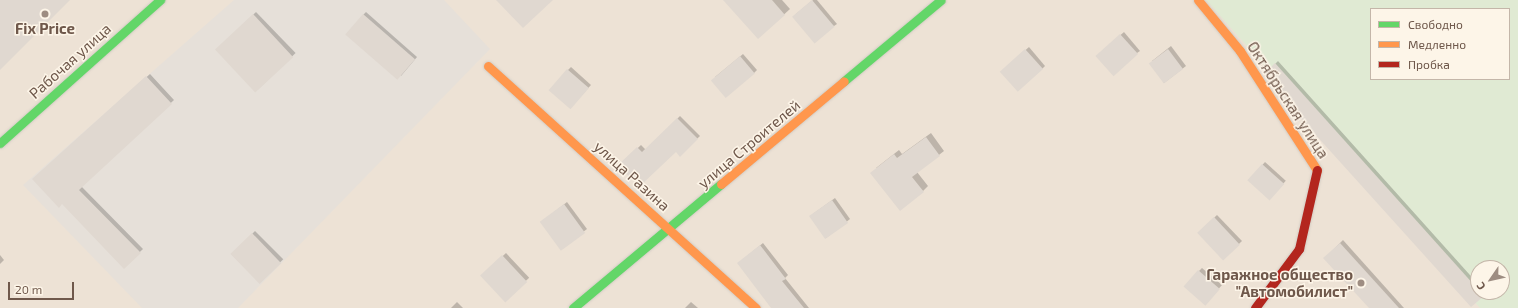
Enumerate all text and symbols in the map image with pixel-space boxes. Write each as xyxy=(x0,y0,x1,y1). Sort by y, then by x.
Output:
legend xyxy=(1370,8,1510,80)
marker: Fix Price xyxy=(40,9,50,19)
text: Свободно xyxy=(1408,17,1463,31)
place label: Fix Price xyxy=(15,20,75,38)
street label: Рабочая улица xyxy=(25,20,115,102)
text: Медленно xyxy=(1408,37,1466,51)
street label: Октябрьская улица xyxy=(1243,38,1333,162)
text: Пробка xyxy=(1408,57,1450,71)
street label: улица Строителей xyxy=(694,96,804,192)
street label: улица Разина xyxy=(590,137,674,215)
north arrow xyxy=(1470,260,1510,300)
place label: Гаражное общество "Автомобилист" xyxy=(1206,265,1353,300)
scale bar xyxy=(10,274,76,300)
marker: Гаражное общество "Автомобилист" xyxy=(1356,278,1366,288)
text: С xyxy=(1473,280,1488,293)
text: 20 m xyxy=(15,282,42,296)

